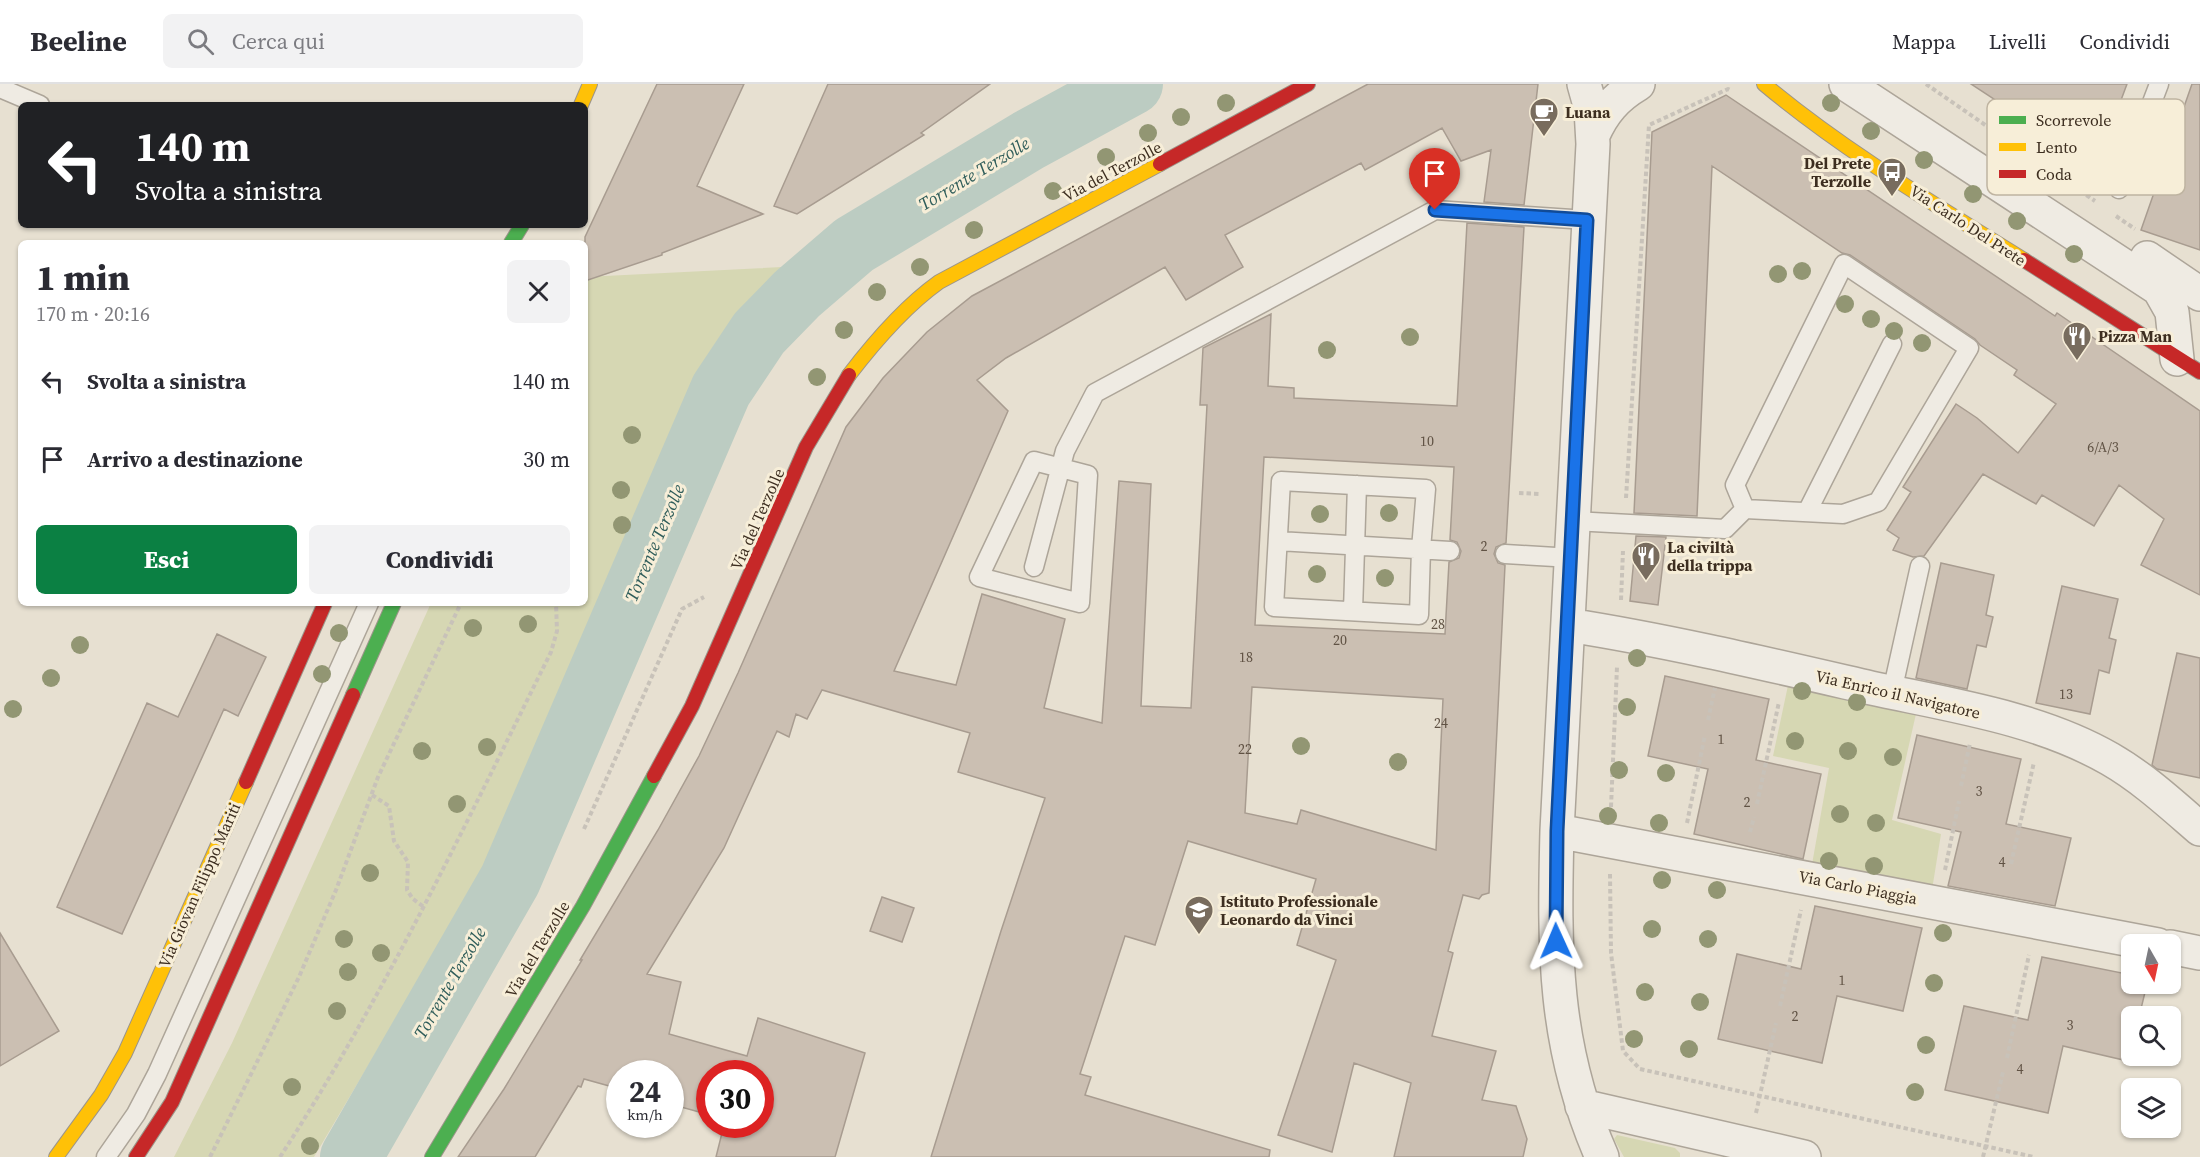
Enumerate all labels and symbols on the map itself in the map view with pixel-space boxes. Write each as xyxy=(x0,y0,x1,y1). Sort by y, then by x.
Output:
cafe icon: Luana xyxy=(1528,96,1560,138)
legend xyxy=(1987,99,2185,195)
place label: Luana xyxy=(1565,101,1611,123)
text: Scorrevole xyxy=(2036,109,2111,131)
water label: Torrente Terzolle xyxy=(914,130,1034,216)
street label: Via del Terzolle xyxy=(1059,136,1165,206)
text: Lento xyxy=(2036,136,2078,158)
pin xyxy=(1409,148,1460,210)
place label: Del Prete Terzolle xyxy=(1804,152,1871,192)
bus stop icon: Del Prete Terzolle xyxy=(1876,156,1908,198)
text: Coda xyxy=(2036,163,2073,185)
street label: Via Carlo Del Prete xyxy=(1906,179,2030,271)
restaurant icon: Pizza Man xyxy=(2061,320,2093,362)
place label: Pizza Man xyxy=(2098,325,2172,347)
house number: 10 xyxy=(1420,431,1434,451)
house number: 6/A/3 xyxy=(2087,437,2119,457)
street label: Via del Terzolle xyxy=(725,465,789,573)
water label: Torrente Terzolle xyxy=(619,480,691,605)
house number: 2 xyxy=(1481,536,1488,556)
place label: La civiltà della trippa xyxy=(1667,536,1753,576)
restaurant icon: La civiltà della trippa xyxy=(1630,540,1662,582)
house number: 28 xyxy=(1431,614,1445,634)
house number: 20 xyxy=(1333,630,1347,650)
house number: 18 xyxy=(1239,647,1253,667)
street label: Via Enrico il Navigatore xyxy=(1813,664,1983,724)
house number: 13 xyxy=(2059,684,2073,704)
house number: 24 xyxy=(1434,713,1448,733)
house number: 1 xyxy=(1718,729,1725,749)
house number: 22 xyxy=(1238,739,1252,759)
house number: 3 xyxy=(1976,781,1983,801)
house number: 2 xyxy=(1744,792,1751,812)
street label: Via Giovan Filippo Mariti xyxy=(153,799,245,971)
house number: 4 xyxy=(1999,852,2006,872)
street label: Via Carlo Piaggia xyxy=(1797,865,1920,909)
place label: Istituto Professionale Leonardo da Vinci xyxy=(1220,890,1378,930)
school or university icon: Istituto Professionale Leonardo da Vinci xyxy=(1183,894,1215,936)
street label: Via del Terzolle xyxy=(499,896,575,1002)
position arrow xyxy=(1524,909,1588,973)
water label: Torrente Terzolle xyxy=(407,922,492,1043)
north arrow xyxy=(2121,934,2181,994)
house number: 1 xyxy=(1839,970,1846,990)
house number: 2 xyxy=(1792,1006,1799,1026)
house number: 3 xyxy=(2067,1015,2074,1035)
house number: 4 xyxy=(2017,1059,2024,1079)
speed limit sign: 30 xyxy=(696,1060,774,1138)

